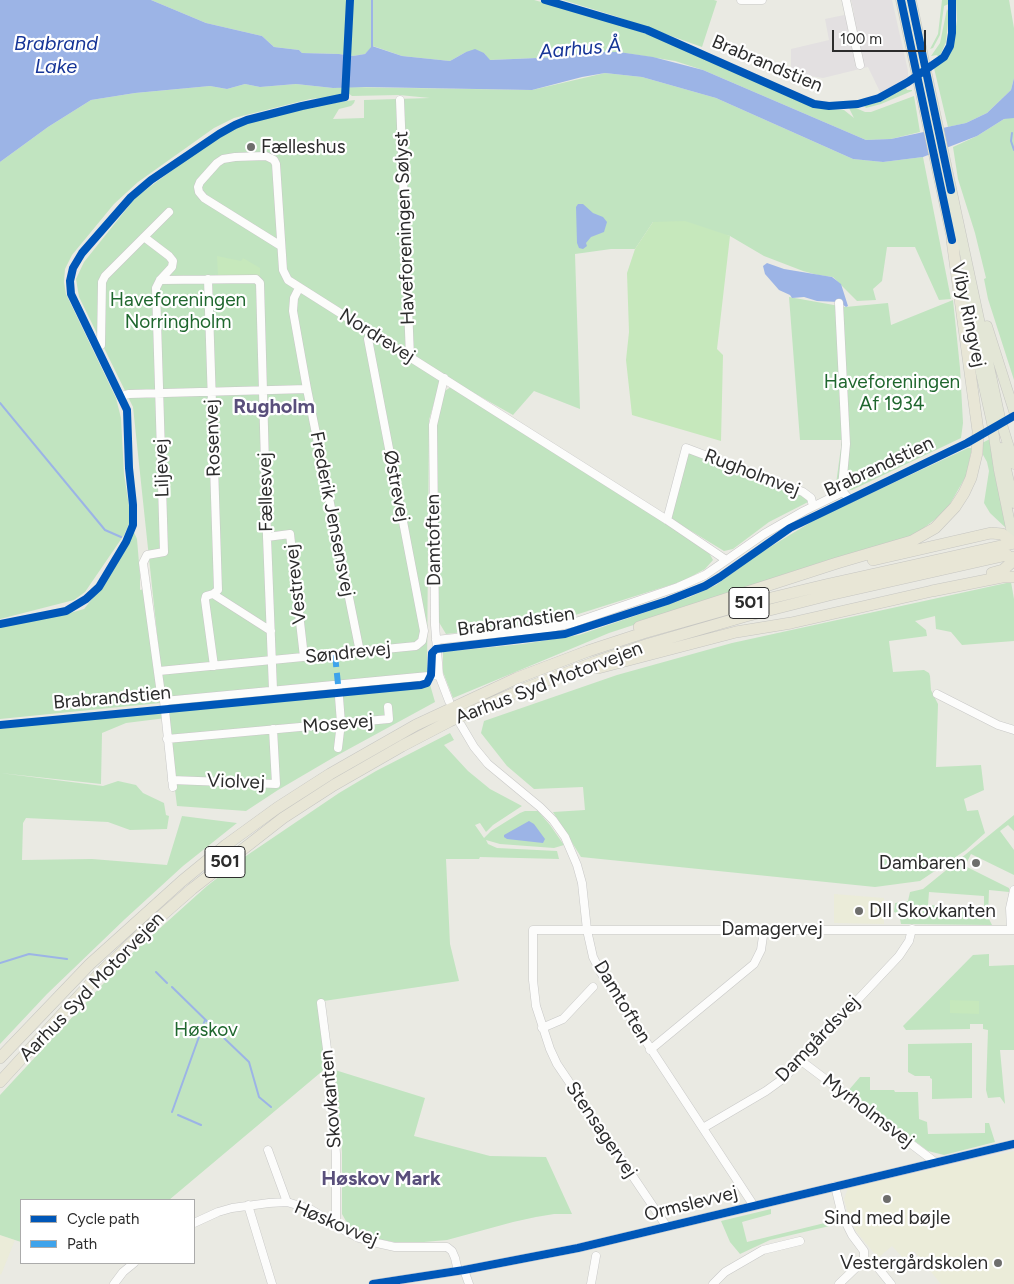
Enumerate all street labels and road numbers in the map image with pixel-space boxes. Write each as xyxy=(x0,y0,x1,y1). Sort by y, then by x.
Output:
street label: Brabrandstien xyxy=(708,30,826,98)
street label: Haveforeningen Sølyst xyxy=(390,131,420,325)
street label: Viby Ringvej xyxy=(946,261,990,369)
street label: Nordrevej xyxy=(335,304,419,368)
street label: Rosenvej xyxy=(200,399,226,477)
street label: Frederik Jensensvej xyxy=(305,429,359,599)
street label: Brabrandstien xyxy=(821,432,937,502)
street label: Liljevej xyxy=(150,438,174,498)
street label: Rugholmvej xyxy=(701,444,803,502)
street label: Østrevej xyxy=(378,448,414,524)
street label: Fællesvej xyxy=(254,452,278,532)
street label: Damtoften xyxy=(422,494,446,586)
street label: Vestrevej xyxy=(280,543,312,625)
road number: 501 xyxy=(729,588,769,618)
street label: Brabrandstien xyxy=(456,602,576,642)
street label: Søndrevej xyxy=(304,637,392,669)
street label: Aarhus Syd Motorvejen xyxy=(452,637,646,729)
street label: Brabrandstien xyxy=(52,681,172,715)
street label: Mosevej xyxy=(302,710,374,738)
street label: Violvej xyxy=(207,770,265,794)
road number: 501 xyxy=(205,846,245,878)
street label: Aarhus Syd Motorvejen xyxy=(15,908,169,1066)
street label: Damagervej xyxy=(721,918,823,940)
street label: Damtoften xyxy=(588,957,656,1047)
street label: Damgårdsvej xyxy=(771,991,865,1087)
street label: Skovkanten xyxy=(315,1049,347,1149)
street label: Myrholmsvej xyxy=(818,1069,918,1153)
street label: Stensagervej xyxy=(560,1077,642,1183)
street label: Ormslevvej xyxy=(642,1181,740,1227)
street label: Høskovvej xyxy=(291,1196,381,1252)

